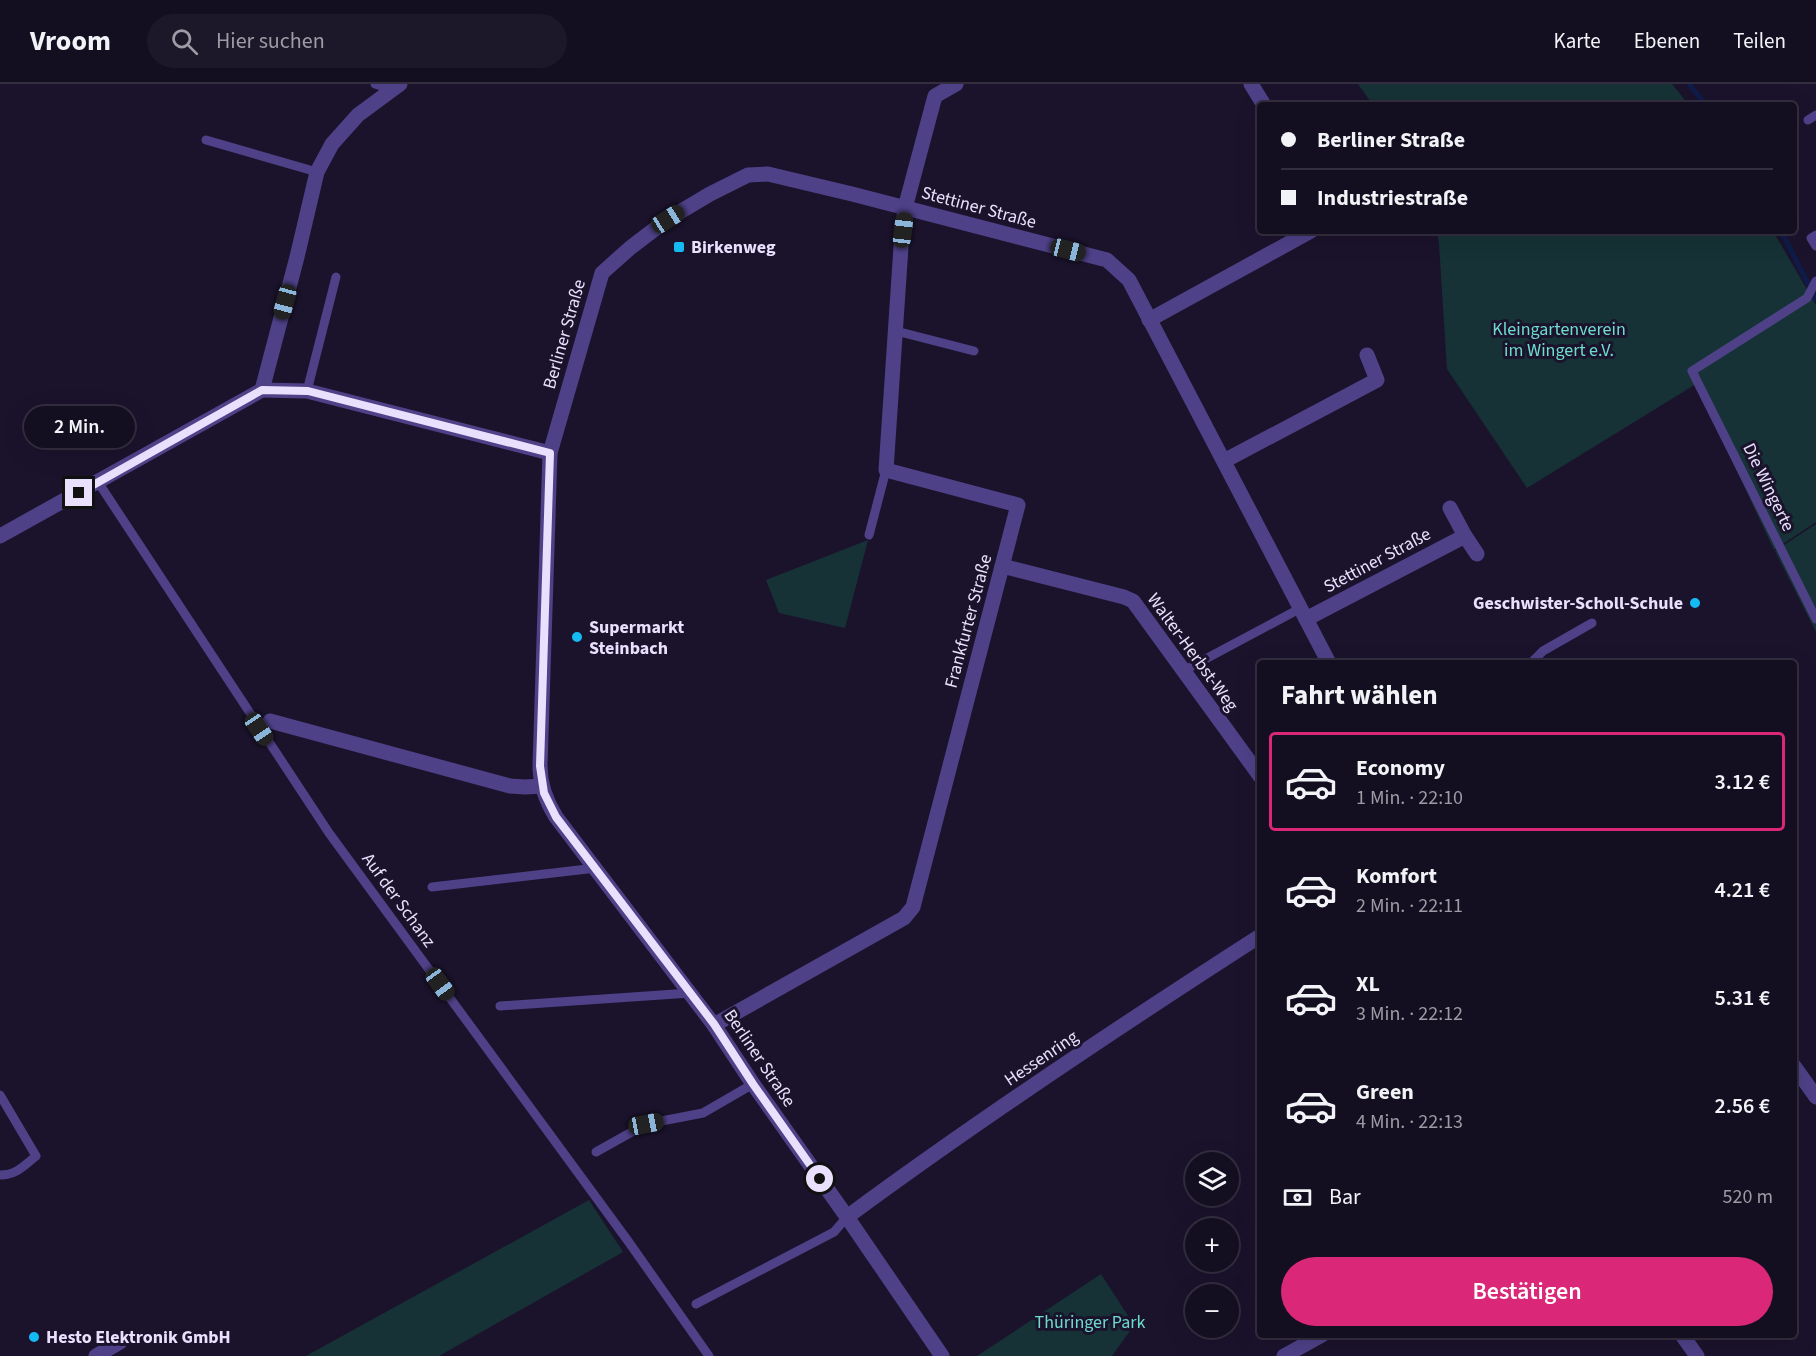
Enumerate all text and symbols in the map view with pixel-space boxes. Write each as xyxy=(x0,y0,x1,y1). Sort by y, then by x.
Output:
search box xyxy=(147,14,567,68)
text: Vroom xyxy=(30,21,111,61)
icon: search xyxy=(168,25,201,58)
text: Hier suchen xyxy=(216,25,325,57)
text: Karte xyxy=(1554,26,1601,56)
text: Ebenen xyxy=(1634,26,1700,56)
text: Teilen xyxy=(1733,26,1786,56)
text: Berliner Straße xyxy=(1317,124,1465,156)
street label: Stettiner Straße xyxy=(919,180,1039,235)
text: Industriestraße xyxy=(1317,182,1468,214)
car xyxy=(648,202,688,236)
car xyxy=(892,211,914,249)
place label: Birkenweg xyxy=(691,235,776,260)
car xyxy=(1048,237,1088,263)
marker: Birkenweg xyxy=(672,240,686,254)
street label: Berliner Straße xyxy=(537,276,592,392)
car xyxy=(272,282,298,322)
park label: Kleingartenverein im Wingert e.V. xyxy=(1492,317,1626,363)
callout: 2 Min. xyxy=(23,406,134,448)
text: 2 Min. xyxy=(54,413,105,441)
street label: Die Wingerte xyxy=(1736,439,1801,536)
route end xyxy=(65,479,92,506)
street label: Stettiner Straße xyxy=(1319,522,1435,599)
street label: Frankfurter Straße xyxy=(939,551,998,691)
street label: Walter-Herbst-Weg xyxy=(1141,588,1244,717)
place label: Geschwister-Scholl-Schule xyxy=(1473,591,1683,616)
marker: Geschwister-Scholl-Schule xyxy=(1688,596,1702,610)
place label: Supermarkt Steinbach xyxy=(589,615,684,661)
marker: Supermarkt Steinbach xyxy=(570,630,584,644)
text: Fahrt wählen xyxy=(1281,676,1438,715)
car xyxy=(241,709,277,749)
text: Economy xyxy=(1356,752,1445,784)
icon: car xyxy=(1284,755,1338,809)
text: 3.12 € xyxy=(1714,766,1770,798)
text: 1 Min. · 22:10 xyxy=(1356,784,1463,812)
street label: Auf der Schanz xyxy=(356,848,442,953)
text: Komfort xyxy=(1356,860,1437,892)
icon: car xyxy=(1284,863,1338,917)
text: 4.21 € xyxy=(1714,874,1770,906)
text: 2 Min. · 22:11 xyxy=(1356,892,1463,920)
car xyxy=(422,964,458,1004)
text: XL xyxy=(1356,968,1380,1000)
icon: car xyxy=(1284,971,1338,1025)
text: 5.31 € xyxy=(1714,982,1770,1014)
text: 3 Min. · 22:12 xyxy=(1356,1000,1463,1028)
street label: Berliner Straße xyxy=(718,1005,802,1112)
street label: Hessenring xyxy=(999,1025,1083,1092)
text: Green xyxy=(1356,1076,1414,1108)
icon: car xyxy=(1284,1079,1338,1133)
text: 2.56 € xyxy=(1714,1090,1770,1122)
text: 4 Min. · 22:13 xyxy=(1356,1108,1463,1136)
car xyxy=(627,1112,665,1136)
map controls xyxy=(1185,1152,1239,1338)
button: layers xyxy=(1185,1152,1239,1206)
route start xyxy=(806,1165,833,1192)
icon: cash xyxy=(1281,1181,1314,1214)
text: Bar xyxy=(1329,1181,1361,1213)
text: 520 m xyxy=(1723,1183,1773,1211)
button: + xyxy=(1185,1218,1239,1272)
button: Bestätigen xyxy=(1281,1257,1773,1326)
button: − xyxy=(1185,1284,1239,1338)
park label: Thüringer Park xyxy=(1035,1310,1146,1335)
place label: Hesto Elektronik GmbH xyxy=(46,1325,231,1350)
marker: Hesto Elektronik GmbH xyxy=(27,1330,41,1344)

